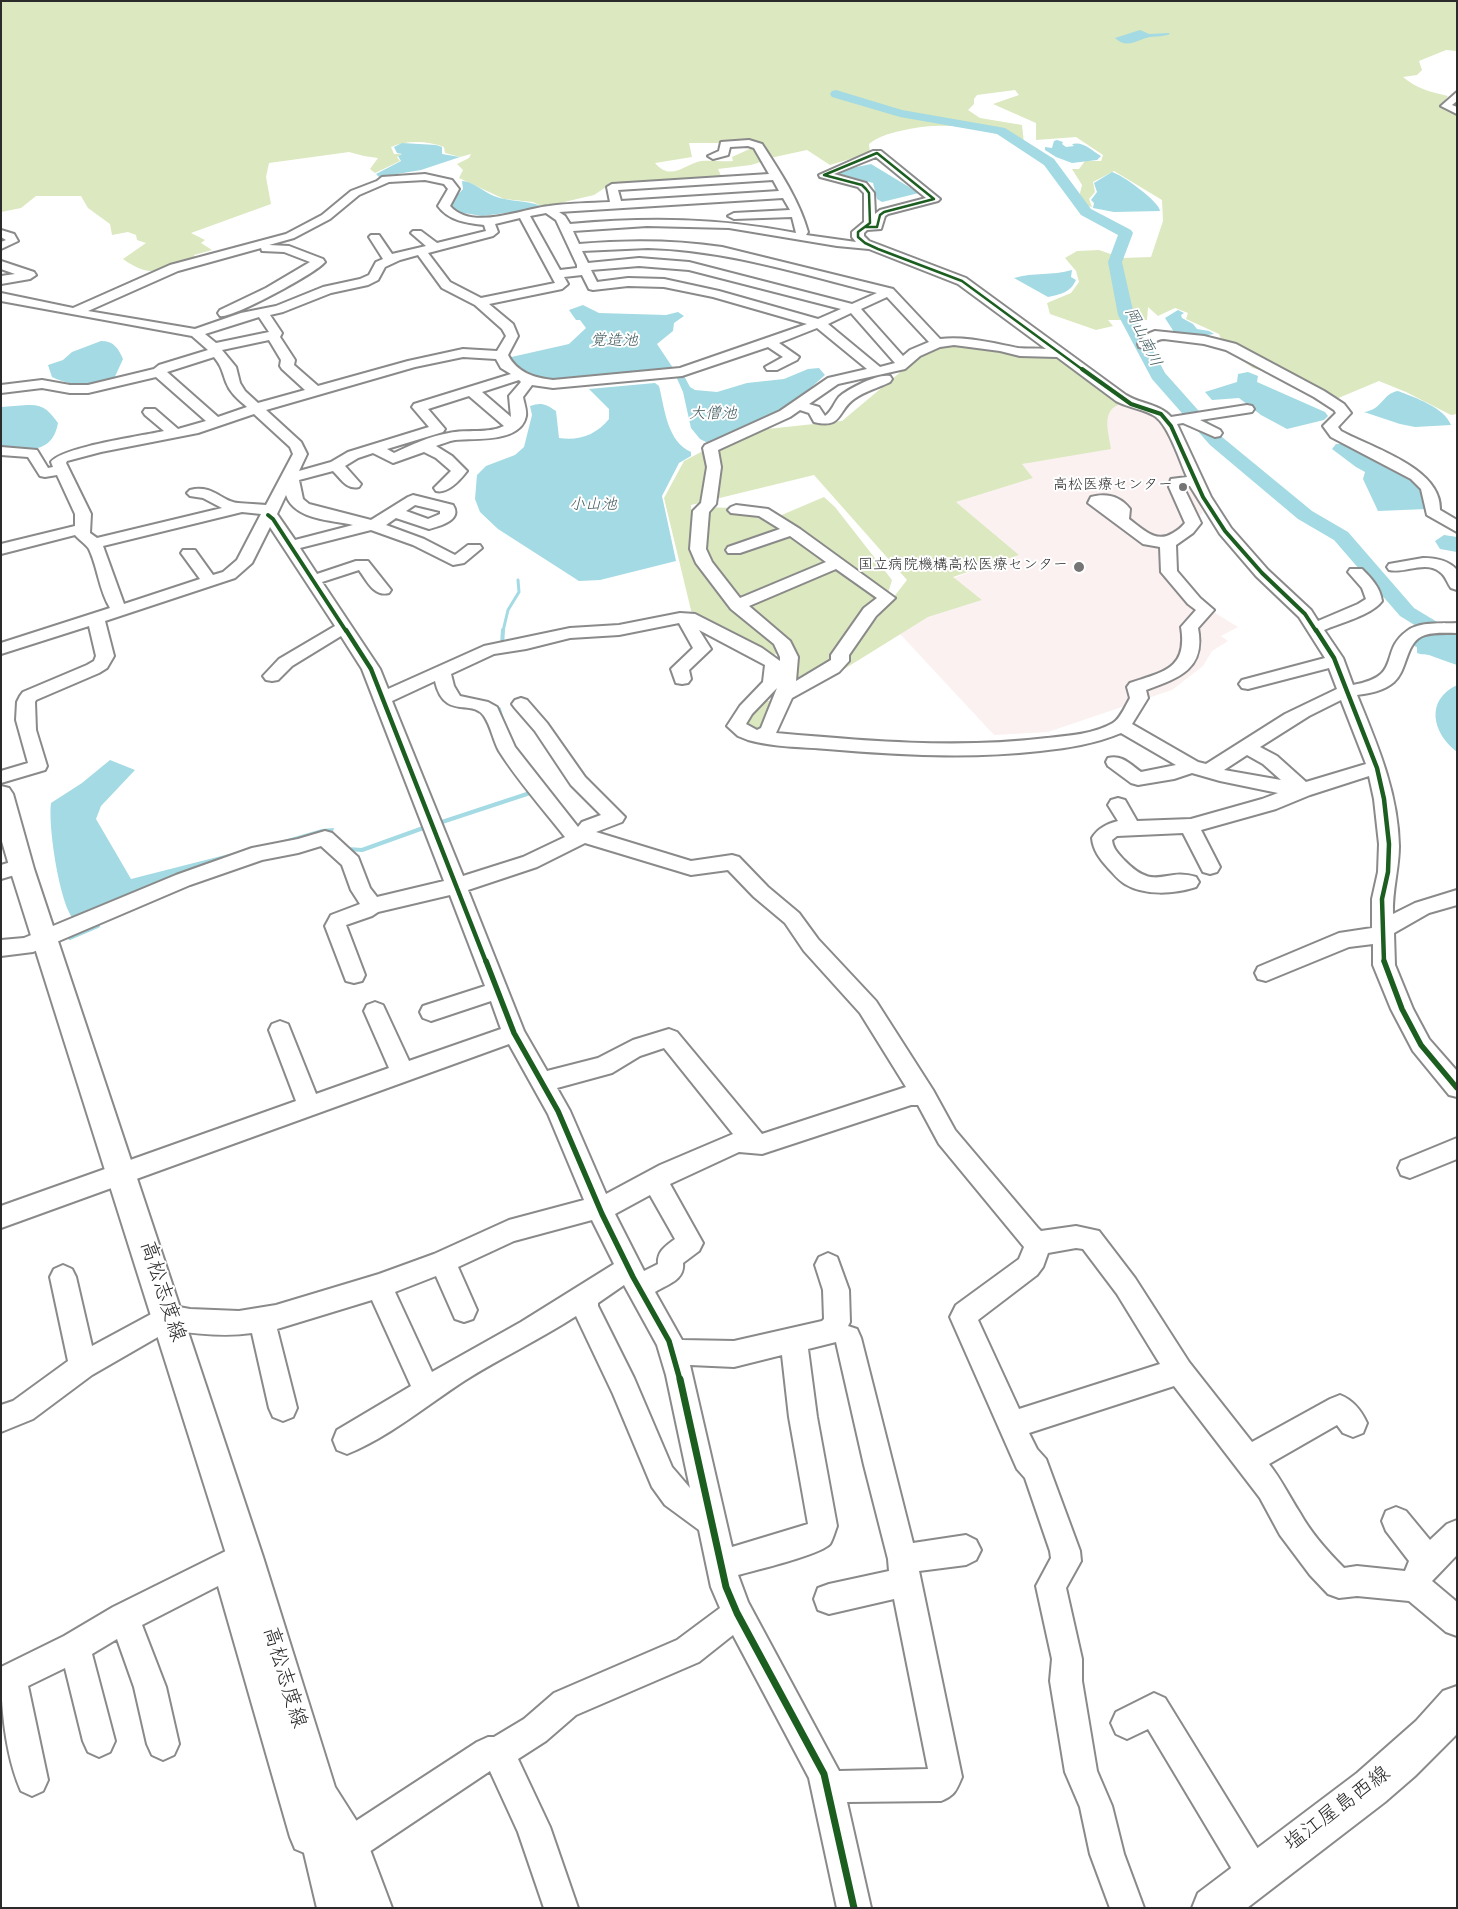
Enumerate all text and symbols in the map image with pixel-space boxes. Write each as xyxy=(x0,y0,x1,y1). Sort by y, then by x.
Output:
water label: 岡山南川 xyxy=(1118,305,1164,371)
water label: 覚造池 xyxy=(590,333,638,353)
water label: 大僧池 xyxy=(689,406,737,426)
place label: 高松医療センター xyxy=(1053,478,1173,496)
marker: 高松医療センター xyxy=(1177,481,1189,493)
water label: 小山池 xyxy=(569,497,617,517)
place label: 国立病院機構高松医療センター xyxy=(858,558,1068,576)
marker: 国立病院機構高松医療センター xyxy=(1072,560,1086,574)
street label: 高松志度線 xyxy=(132,1238,188,1346)
street label: 高松志度線 xyxy=(255,1624,309,1732)
street label: 塩江屋島西線 xyxy=(1281,1763,1397,1859)

